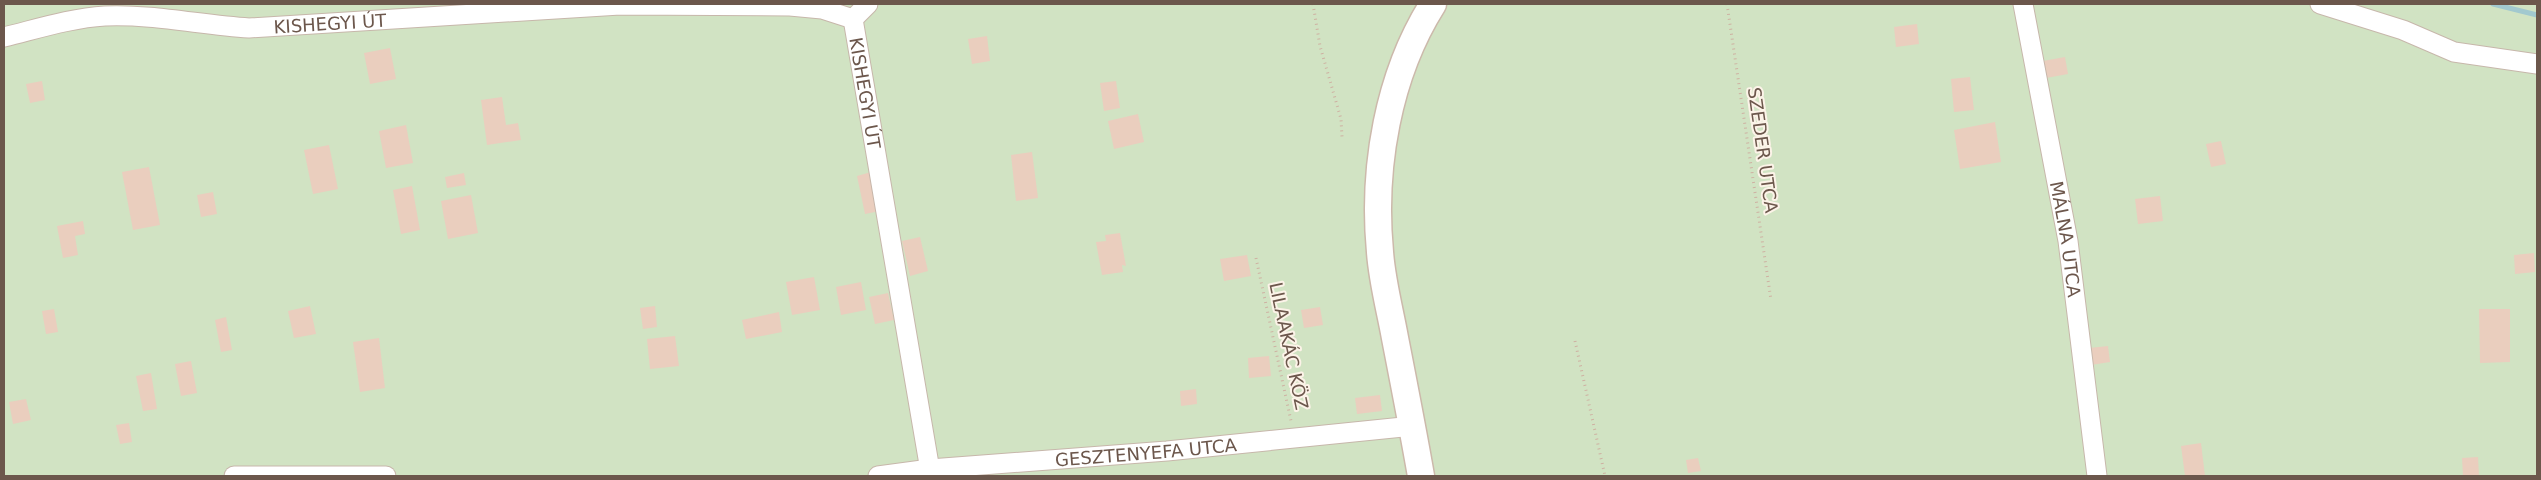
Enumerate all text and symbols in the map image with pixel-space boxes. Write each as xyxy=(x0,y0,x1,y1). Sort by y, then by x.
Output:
street label: KISHEGYI ÚT xyxy=(273,9,388,37)
street label: KISHEGYI ÚT xyxy=(846,36,886,151)
street label: SZEDER UTCA xyxy=(1744,86,1782,215)
street label: MÁLNA UTCA xyxy=(2046,179,2085,299)
street label: LILAAKÁC KÖZ xyxy=(1265,280,1313,412)
street label: GESZTENYEFA UTCA xyxy=(1054,433,1238,470)

